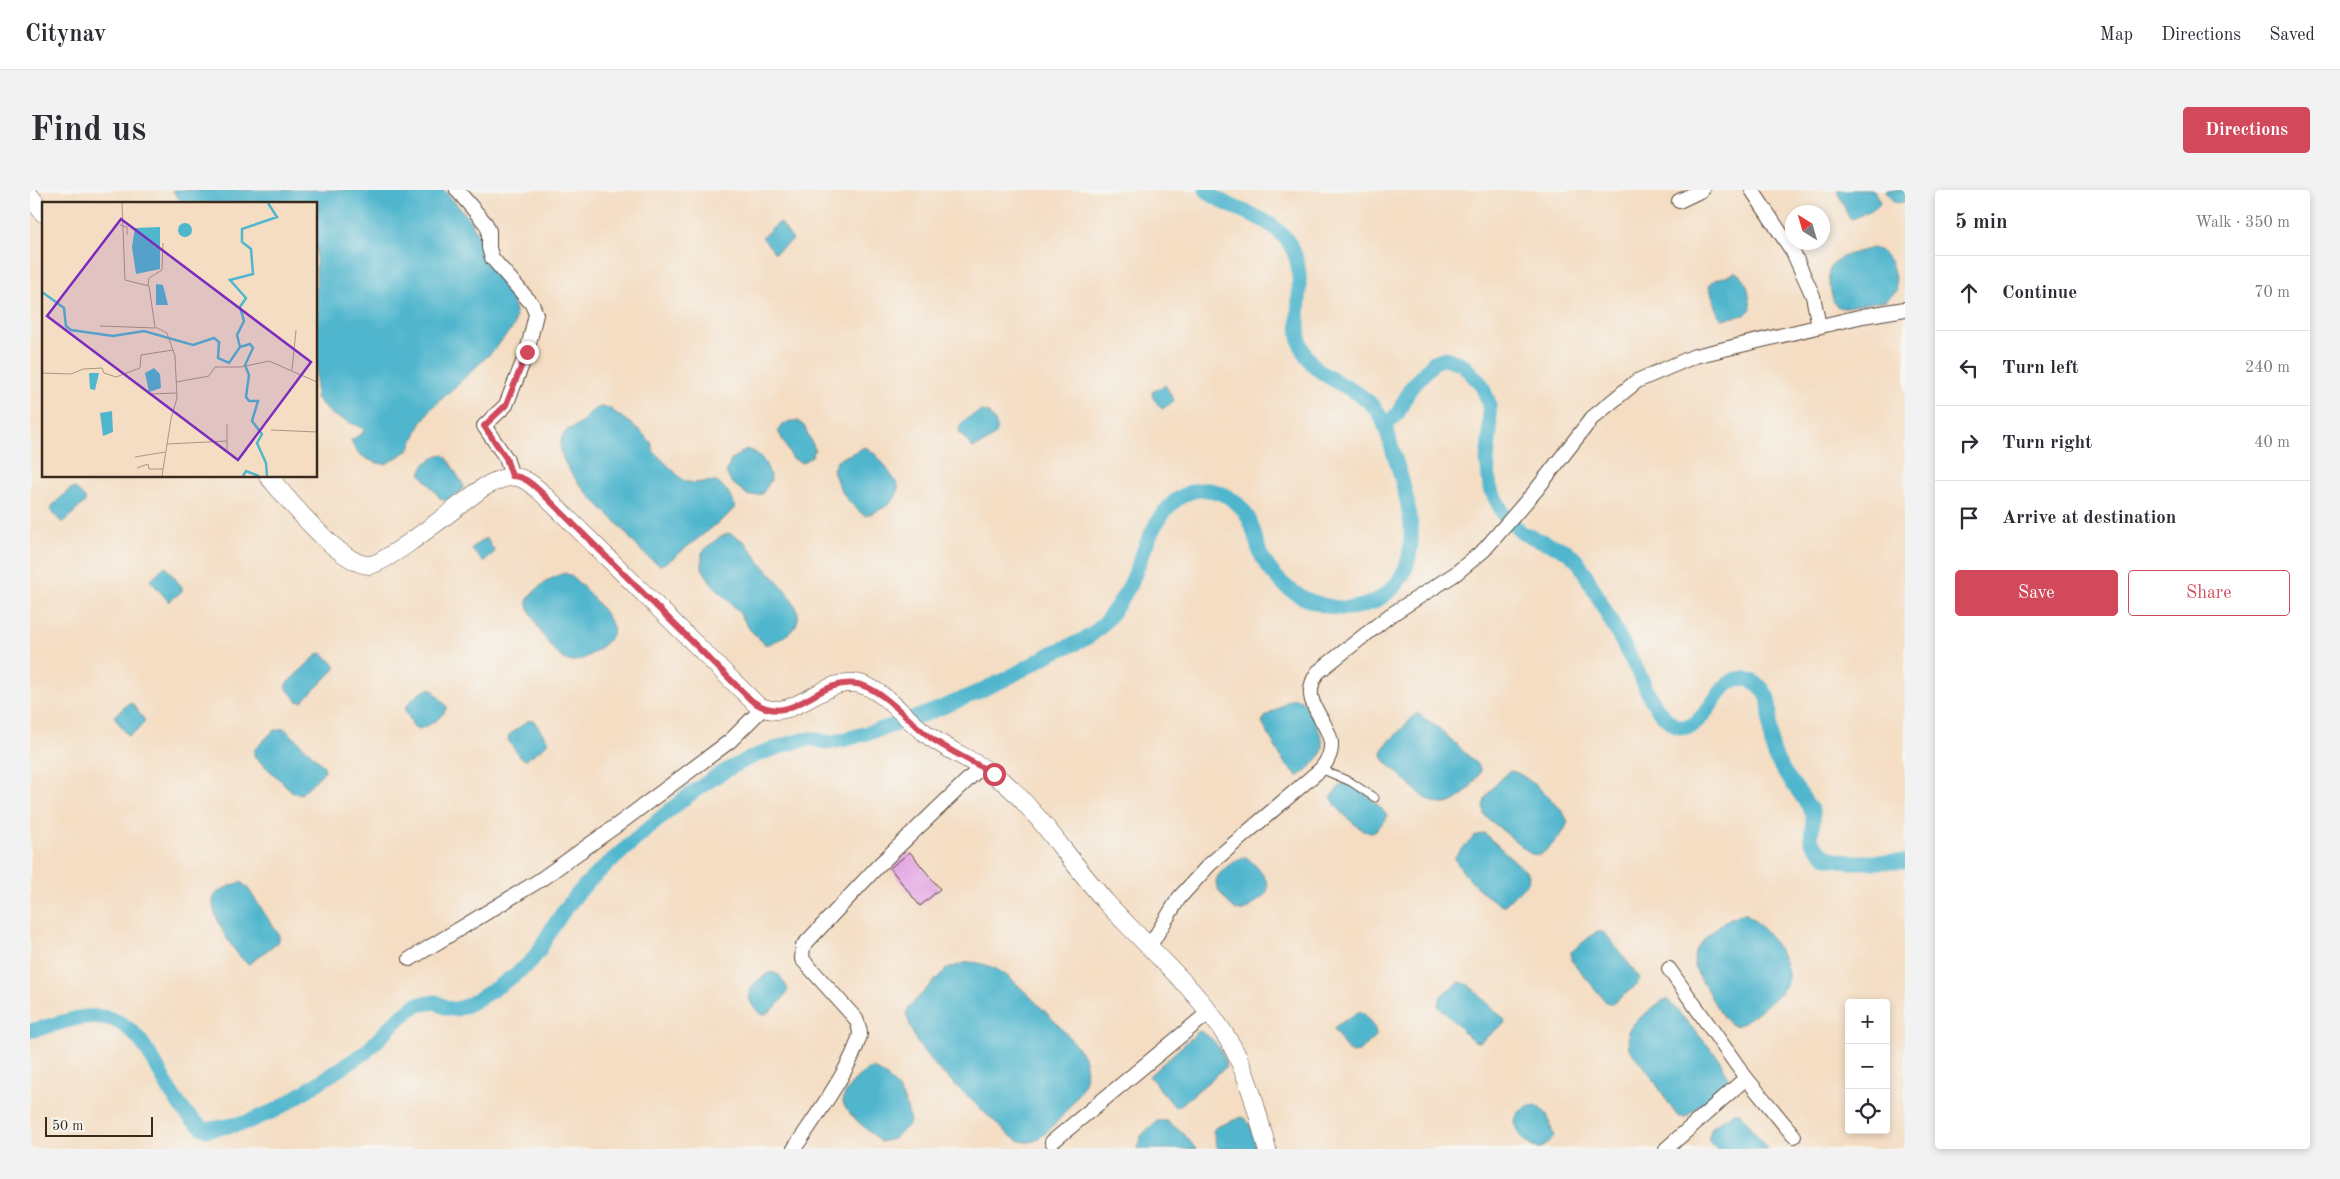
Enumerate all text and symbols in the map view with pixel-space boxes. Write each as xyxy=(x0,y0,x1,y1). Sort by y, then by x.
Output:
text: Citynav xyxy=(25,23,106,47)
text: Map xyxy=(2100,26,2133,44)
text: Directions xyxy=(2161,26,2241,44)
text: Saved xyxy=(2269,26,2315,44)
button: Directions xyxy=(2183,107,2310,153)
text: Find us xyxy=(30,113,146,148)
inset map xyxy=(42,202,318,478)
north arrow xyxy=(1785,205,1830,250)
text: 5 min xyxy=(1955,212,2008,233)
text: Walk · 350 m xyxy=(2195,215,2290,231)
icon: ahead xyxy=(1955,279,1983,307)
text: Continue xyxy=(2002,284,2077,303)
text: 70 m xyxy=(2254,285,2290,301)
route end xyxy=(516,341,539,364)
icon: left xyxy=(1955,354,1983,382)
text: Turn left xyxy=(2002,359,2079,378)
text: 240 m xyxy=(2245,360,2290,376)
icon: right xyxy=(1955,429,1983,457)
text: Turn right xyxy=(2002,434,2092,453)
text: 40 m xyxy=(2254,435,2290,451)
icon: arrive xyxy=(1955,504,1983,532)
text: Arrive at destination xyxy=(2002,509,2176,528)
button: Save xyxy=(1955,570,2118,616)
button: Share xyxy=(2128,570,2290,616)
route start xyxy=(983,763,1006,786)
map controls xyxy=(1845,999,1890,1134)
button: + xyxy=(1845,999,1890,1044)
button: − xyxy=(1845,1044,1890,1089)
button: locate xyxy=(1845,1089,1890,1134)
scale bar xyxy=(45,1114,152,1137)
text: 50 m xyxy=(52,1119,83,1133)

